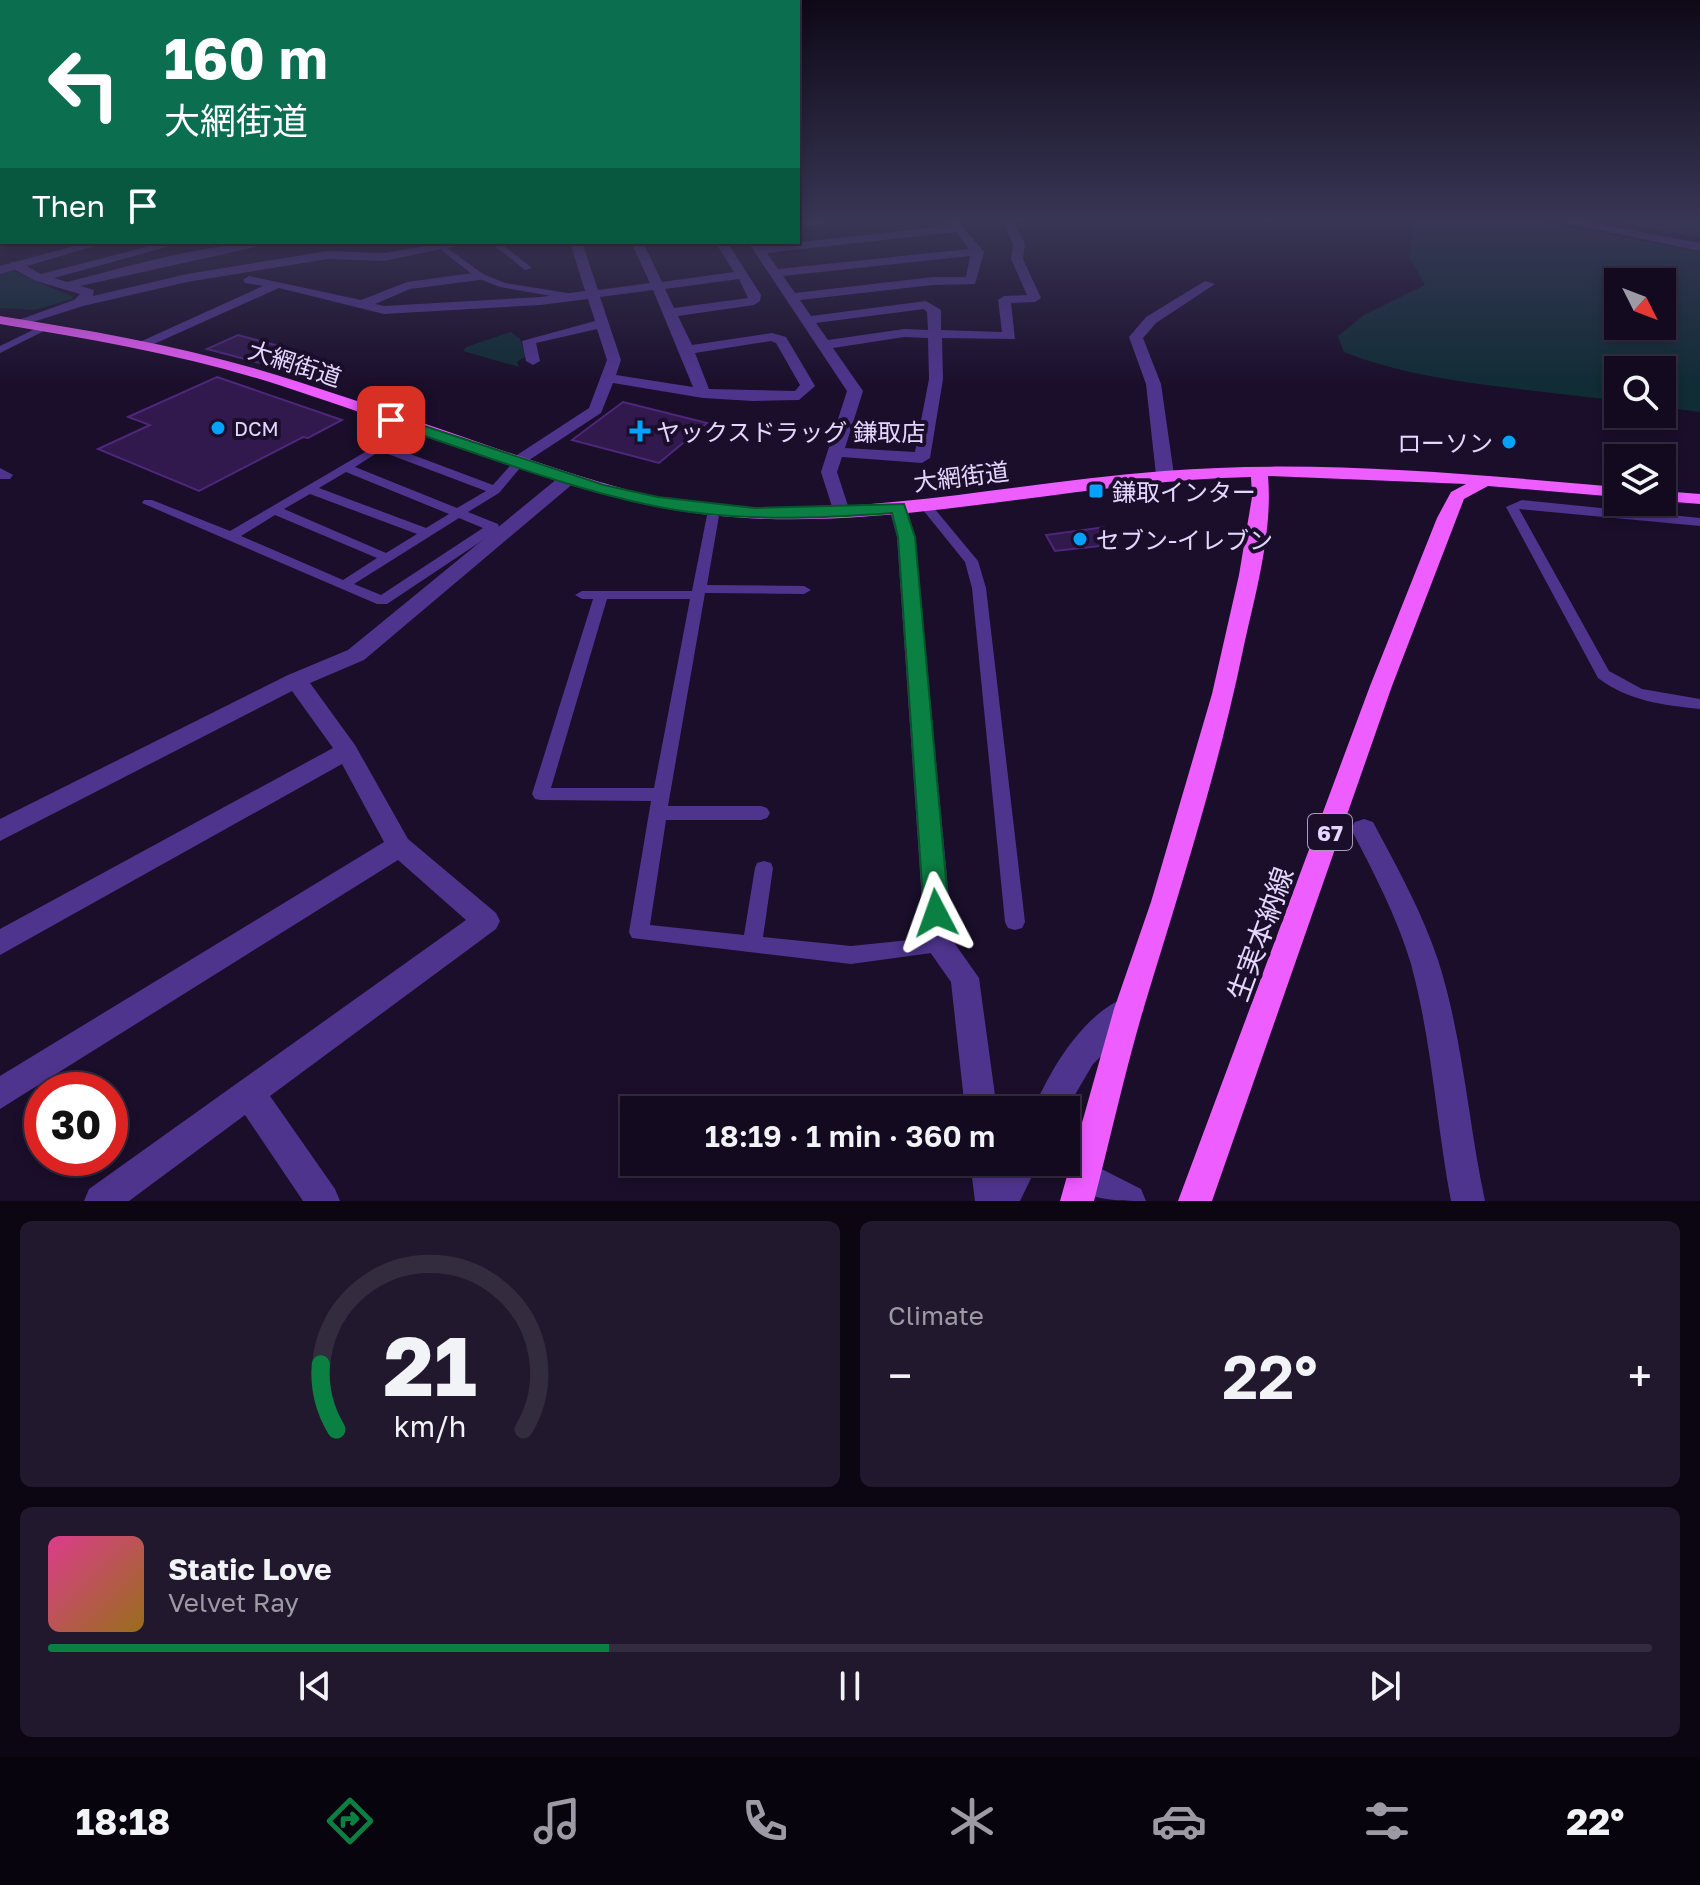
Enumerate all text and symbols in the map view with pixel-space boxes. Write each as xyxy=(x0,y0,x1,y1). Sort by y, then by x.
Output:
text: 160 m xyxy=(164,24,328,91)
icon: left xyxy=(32,32,136,136)
text: 大網街道 xyxy=(164,99,308,142)
icon: arrive xyxy=(121,184,165,228)
text: Then xyxy=(32,188,105,224)
north arrow xyxy=(1604,268,1676,340)
map controls xyxy=(1604,268,1676,516)
street label: 大網街道 xyxy=(245,334,345,392)
button: search xyxy=(1604,356,1676,428)
pin xyxy=(357,386,425,454)
icon: arrive xyxy=(369,398,413,442)
place label: DCM xyxy=(234,416,279,440)
place label: ヤックスドラッグ 鎌取店 xyxy=(656,417,925,446)
marker: DCM xyxy=(209,419,227,437)
marker: ヤックスドラッグ 鎌取店 xyxy=(631,422,649,440)
place label: ローソン xyxy=(1397,428,1493,457)
marker: ローソン xyxy=(1500,433,1518,451)
button: layers xyxy=(1604,444,1676,516)
street label: 大網街道 xyxy=(912,456,1010,496)
place label: 鎌取インター xyxy=(1112,477,1256,506)
marker: 鎌取インター xyxy=(1087,482,1105,500)
place label: セブン-イレブン xyxy=(1096,525,1273,554)
marker: セブン-イレブン xyxy=(1071,530,1089,548)
road number: 67 xyxy=(1308,814,1352,850)
street label: 生実本納線 xyxy=(1221,863,1299,1005)
position arrow xyxy=(894,871,978,955)
speed limit sign: 30 xyxy=(24,1072,128,1176)
text: 18:19 · 1 min · 360 m xyxy=(705,1118,995,1154)
text: Climate xyxy=(888,1300,984,1331)
text: 21 xyxy=(383,1314,477,1414)
text: 22° xyxy=(1222,1340,1318,1412)
text: − xyxy=(888,1349,912,1402)
text: + xyxy=(1628,1349,1652,1402)
text: km/h xyxy=(394,1409,466,1443)
text: Static Love xyxy=(168,1551,332,1587)
text: Velvet Ray xyxy=(168,1587,299,1618)
icon: previous xyxy=(293,1664,337,1708)
icon: pause xyxy=(828,1664,872,1708)
icon: next xyxy=(1363,1664,1407,1708)
icon: directions xyxy=(322,1793,378,1849)
icon: music xyxy=(529,1793,585,1849)
icon: phone xyxy=(737,1793,793,1849)
icon: climate xyxy=(944,1793,1000,1849)
icon: car xyxy=(1151,1793,1207,1849)
icon: filters xyxy=(1359,1793,1415,1849)
text: 18:18 xyxy=(76,1800,170,1843)
text: 22° xyxy=(1566,1800,1624,1843)

